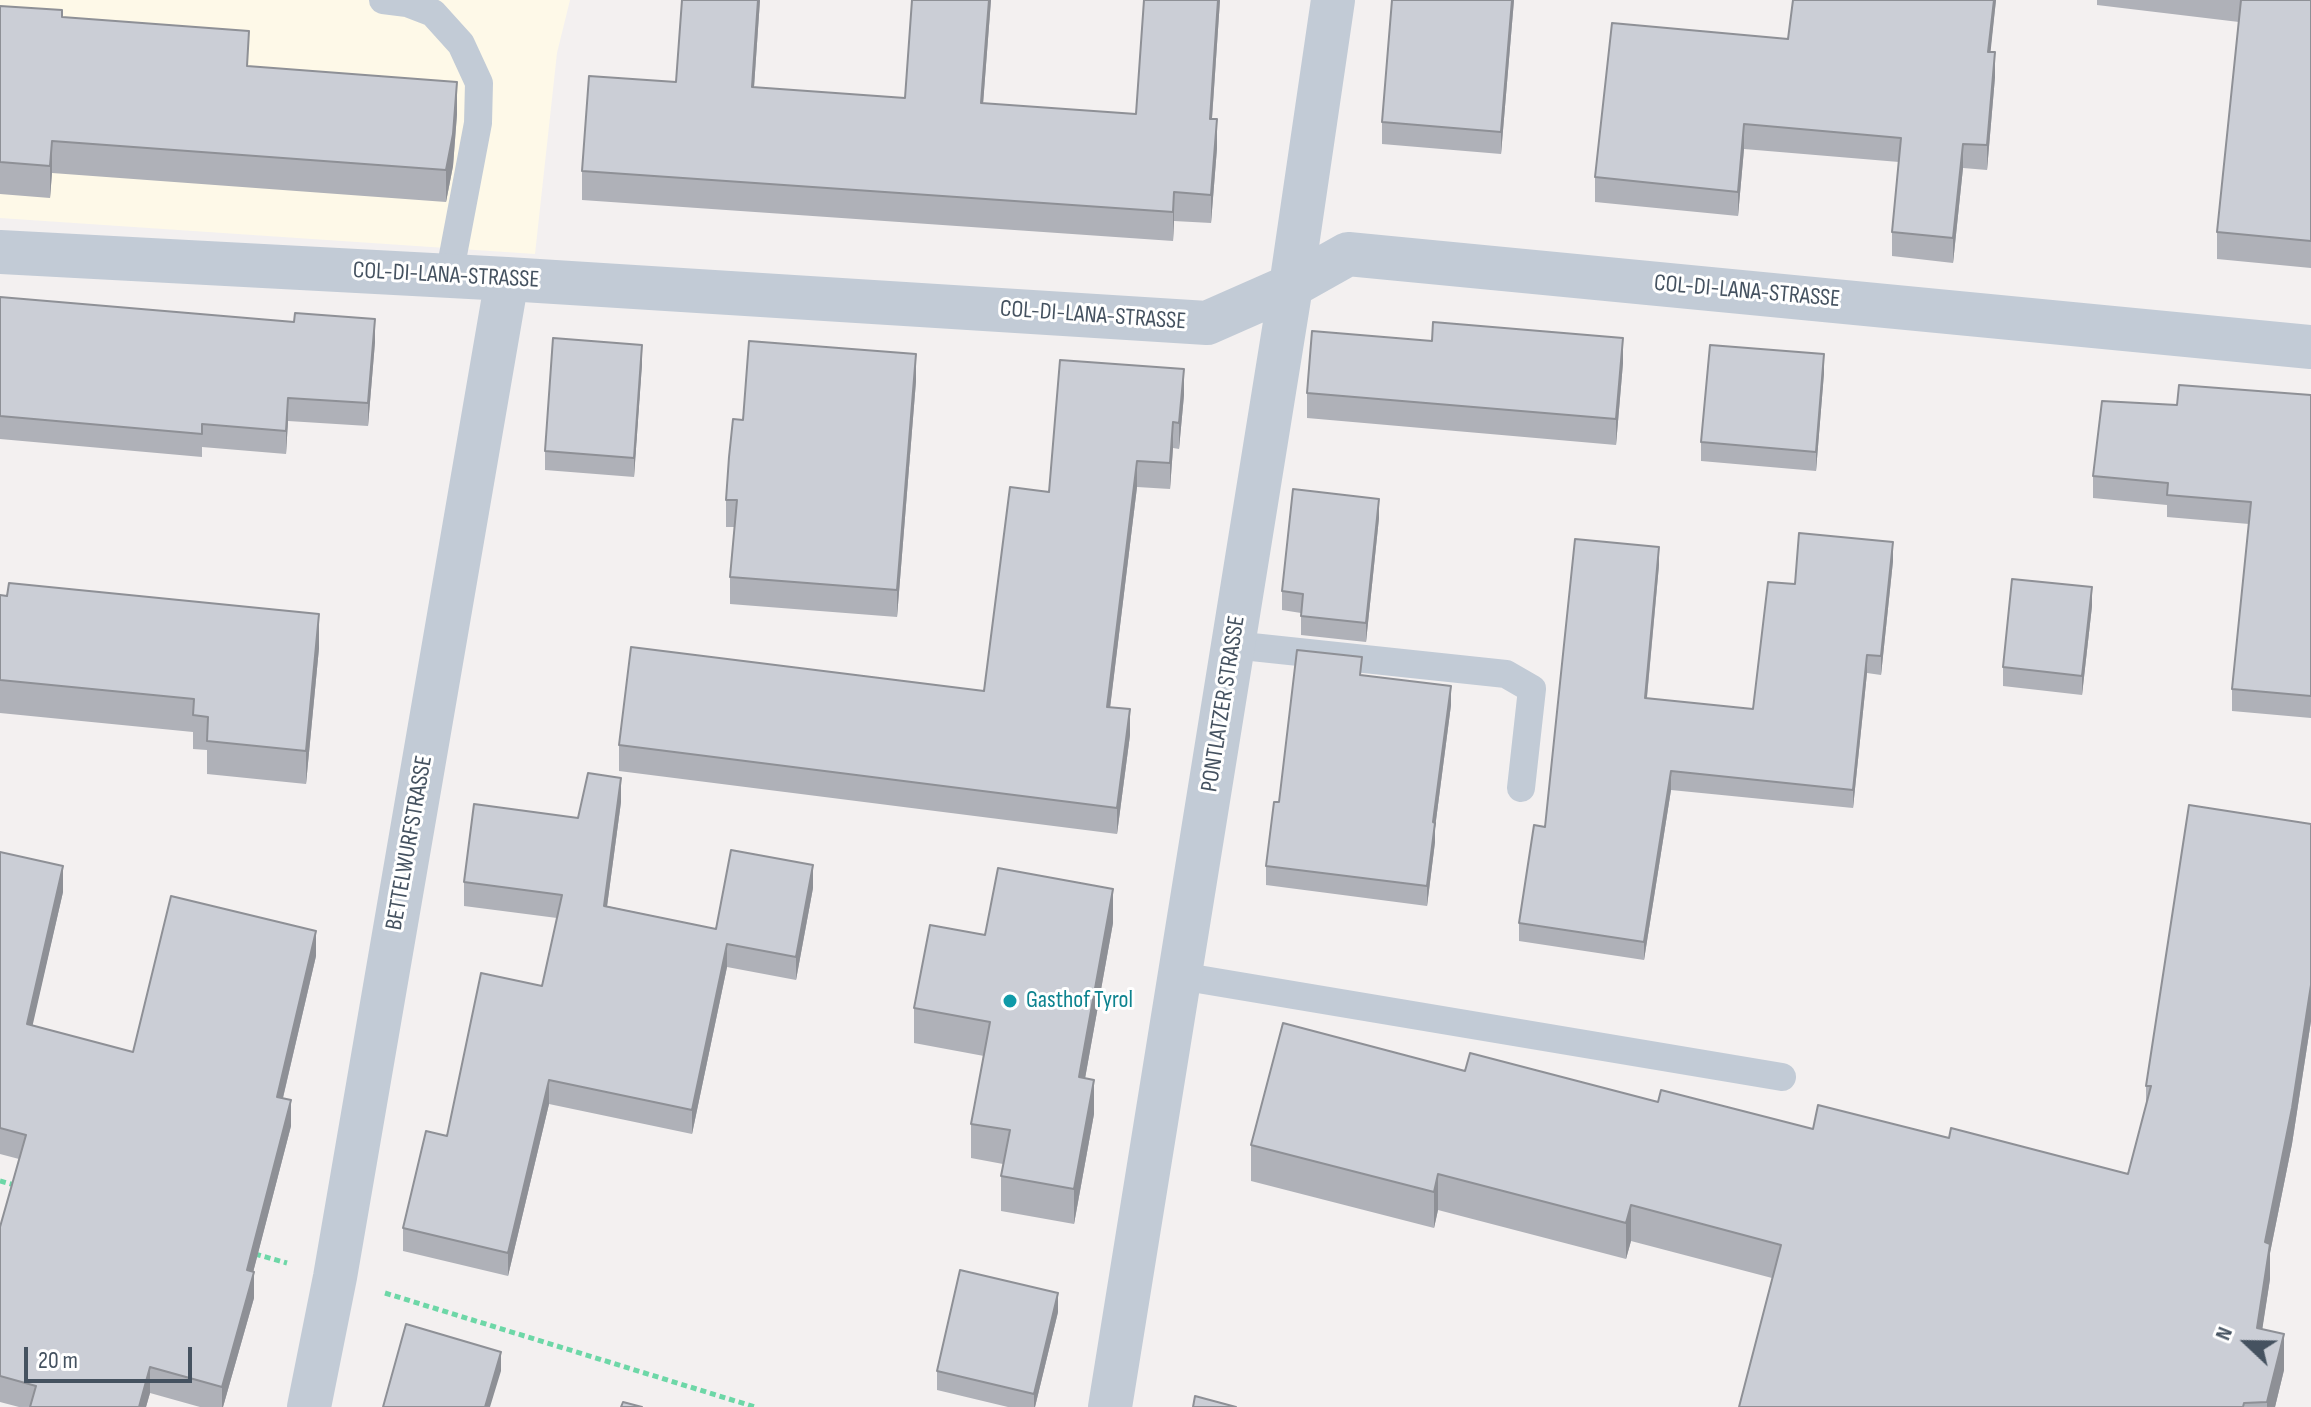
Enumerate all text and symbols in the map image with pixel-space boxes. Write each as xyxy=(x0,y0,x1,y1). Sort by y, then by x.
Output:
street label: COL-DI-LANA-STRASSE xyxy=(352,257,540,295)
street label: COL-DI-LANA-STRASSE xyxy=(1653,270,1841,314)
street label: COL-DI-LANA-STRASSE xyxy=(999,295,1187,337)
street label: PONTLATZER STRASSE xyxy=(1196,614,1252,794)
street label: BETTELWURFSTRASSE xyxy=(380,753,440,933)
place label: Gasthof Tyrol xyxy=(1026,987,1133,1015)
marker: Gasthof Tyrol xyxy=(1001,992,1019,1010)
north arrow xyxy=(2207,1303,2287,1383)
text: N xyxy=(2210,1323,2239,1344)
scale bar xyxy=(28,1331,196,1381)
text: 20 m xyxy=(38,1346,78,1375)

